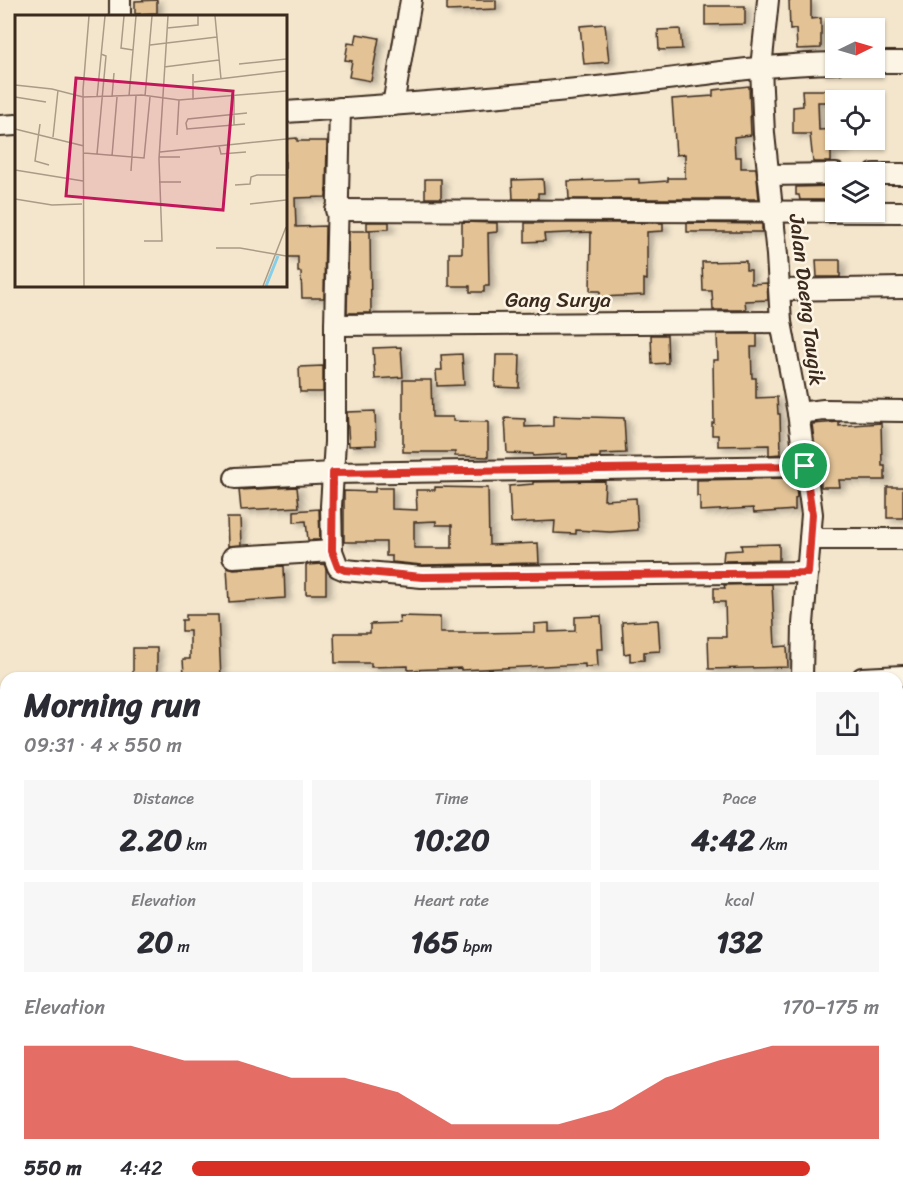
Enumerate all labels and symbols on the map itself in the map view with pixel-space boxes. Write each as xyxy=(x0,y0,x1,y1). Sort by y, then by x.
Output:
inset map xyxy=(15,15,286,286)
north arrow xyxy=(825,18,885,78)
street label: Jalan Daeng Taugik xyxy=(777,211,836,388)
street label: Gang Surya xyxy=(505,281,611,319)
pin xyxy=(779,440,830,491)

